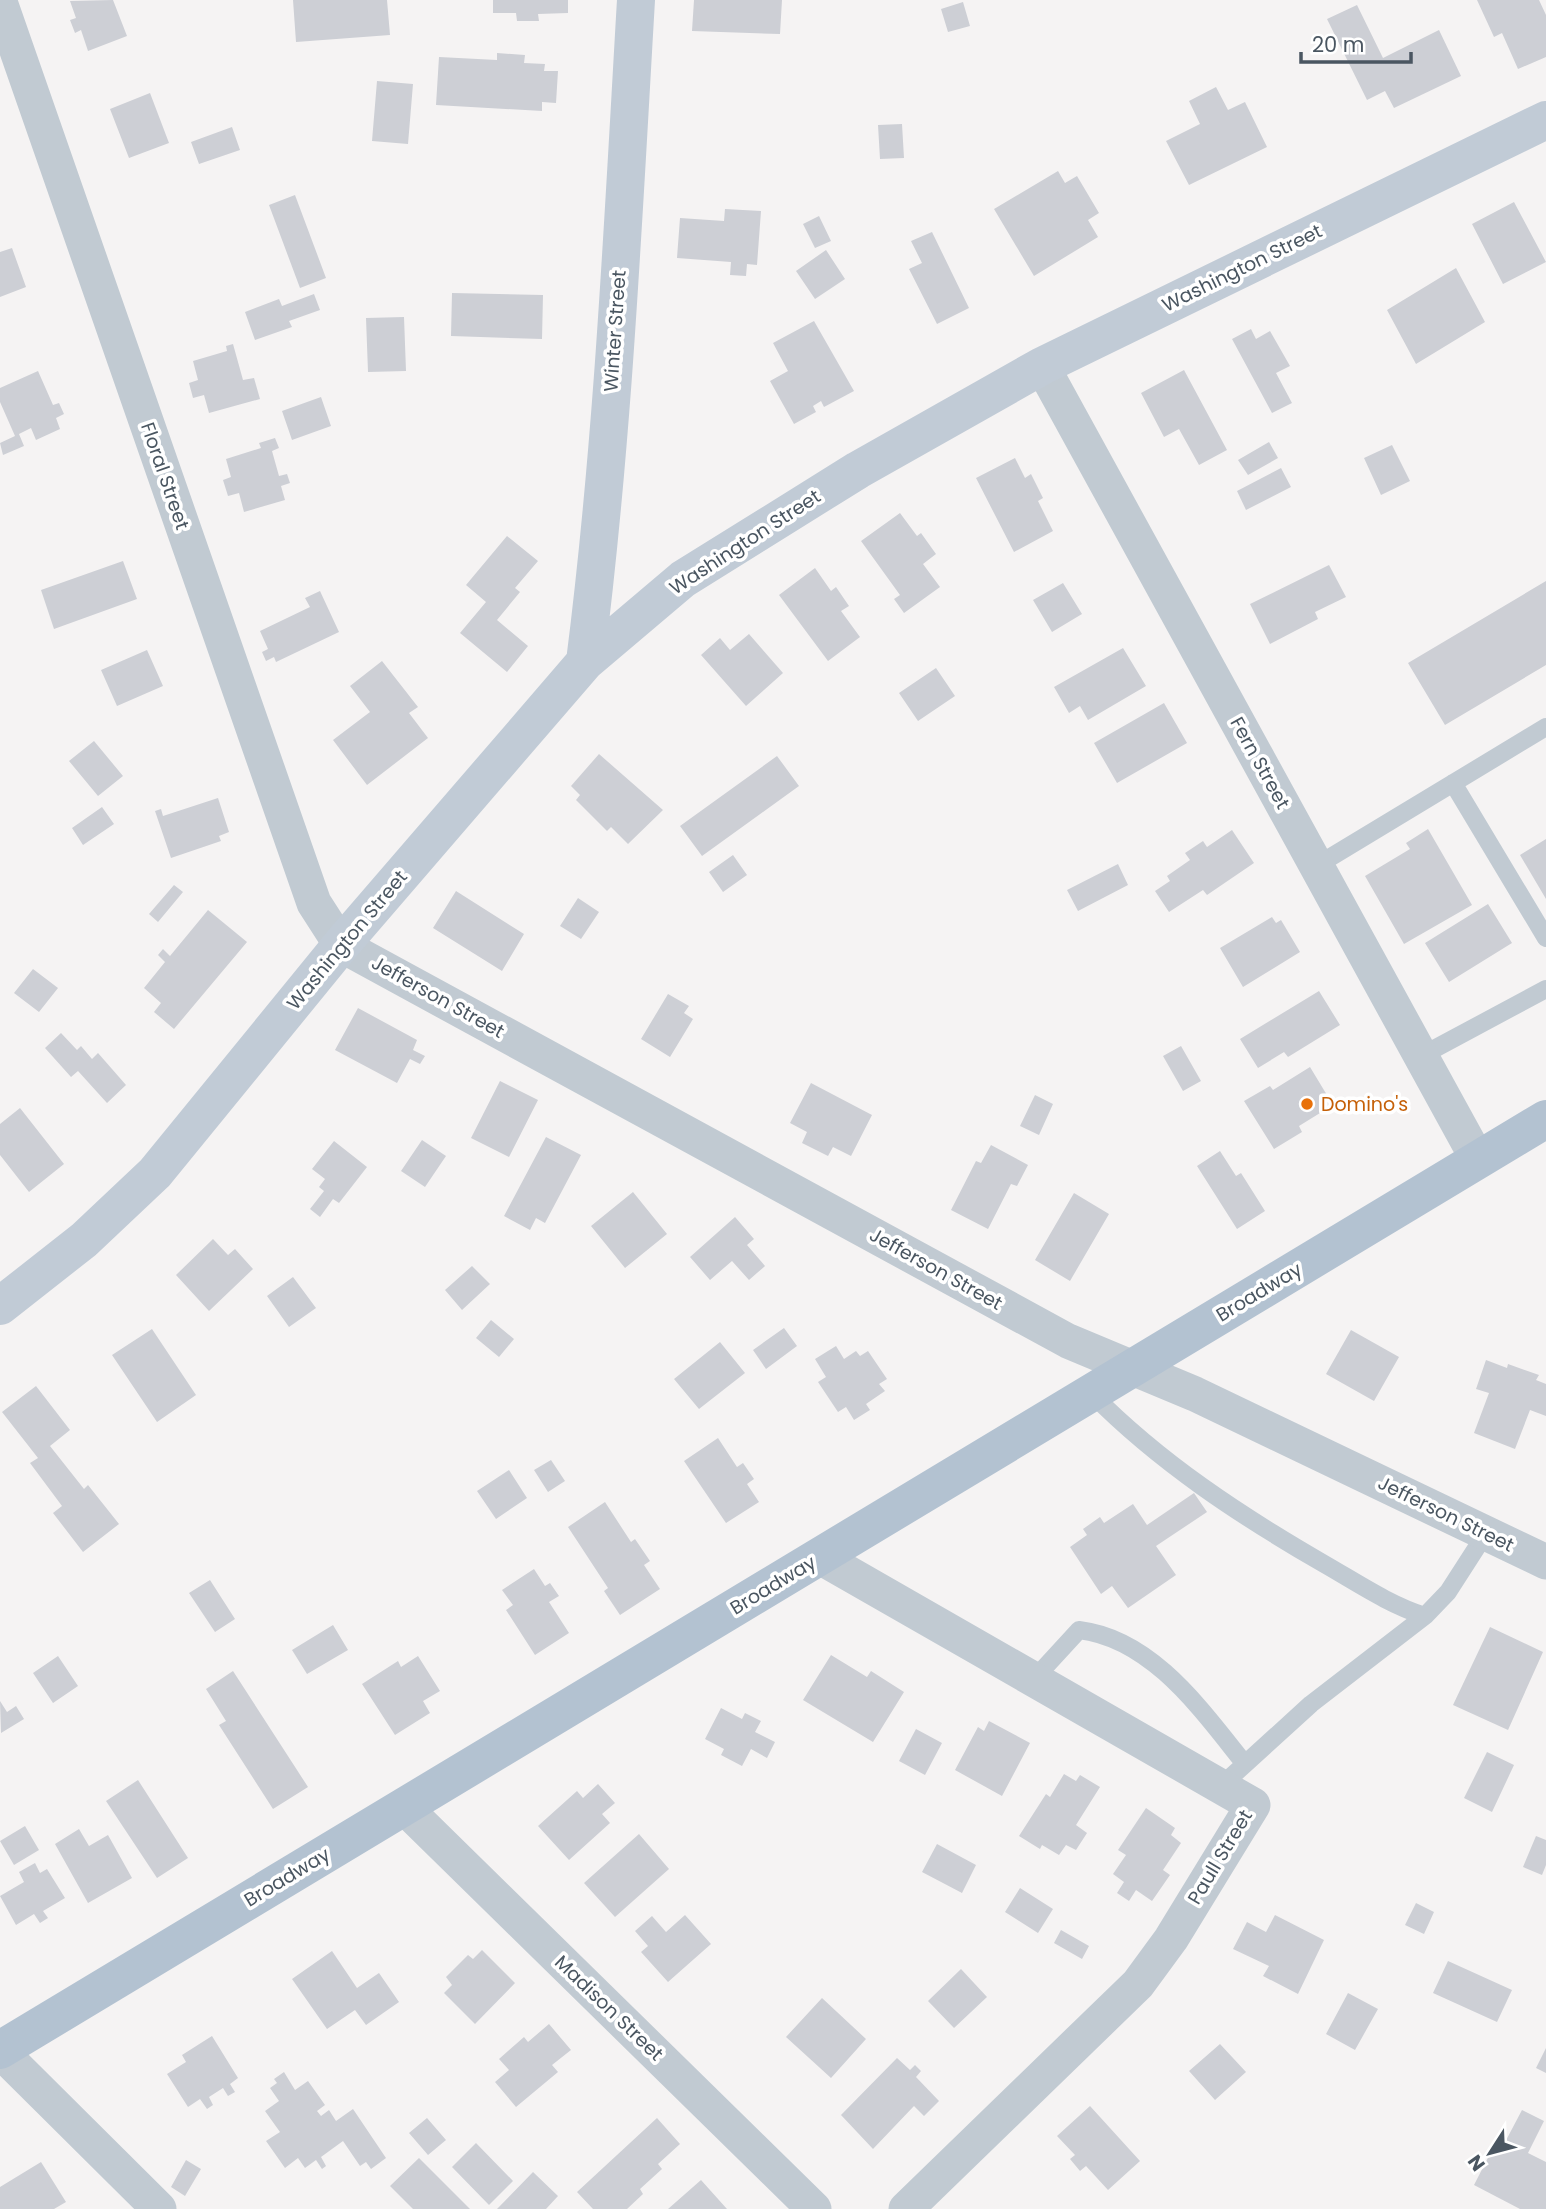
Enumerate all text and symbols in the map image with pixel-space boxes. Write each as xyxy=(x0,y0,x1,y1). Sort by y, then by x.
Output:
scale bar xyxy=(1301,21,1411,65)
text: 20 m xyxy=(1312,30,1365,59)
street label: Washington Street xyxy=(1157,217,1327,319)
street label: Winter Street xyxy=(597,269,633,393)
street label: Floral Street xyxy=(134,419,196,533)
street label: Washington Street xyxy=(664,483,826,601)
street label: Fern Street xyxy=(1224,712,1296,814)
street label: Washington Street xyxy=(280,864,414,1016)
street label: Jefferson Street xyxy=(367,949,509,1045)
place label: Domino's xyxy=(1321,1091,1408,1118)
marker: Domino's xyxy=(1299,1096,1315,1112)
street label: Jefferson Street xyxy=(865,1221,1007,1317)
street label: Broadway xyxy=(1211,1256,1307,1328)
street label: Jefferson Street xyxy=(1373,1469,1519,1559)
street label: Broadway xyxy=(725,1549,821,1621)
street label: Paull Street xyxy=(1181,1805,1259,1909)
street label: Broadway xyxy=(239,1841,335,1913)
street label: Madison Street xyxy=(549,1949,669,2067)
north arrow xyxy=(1455,2118,1525,2188)
text: N xyxy=(1462,2149,1492,2176)

